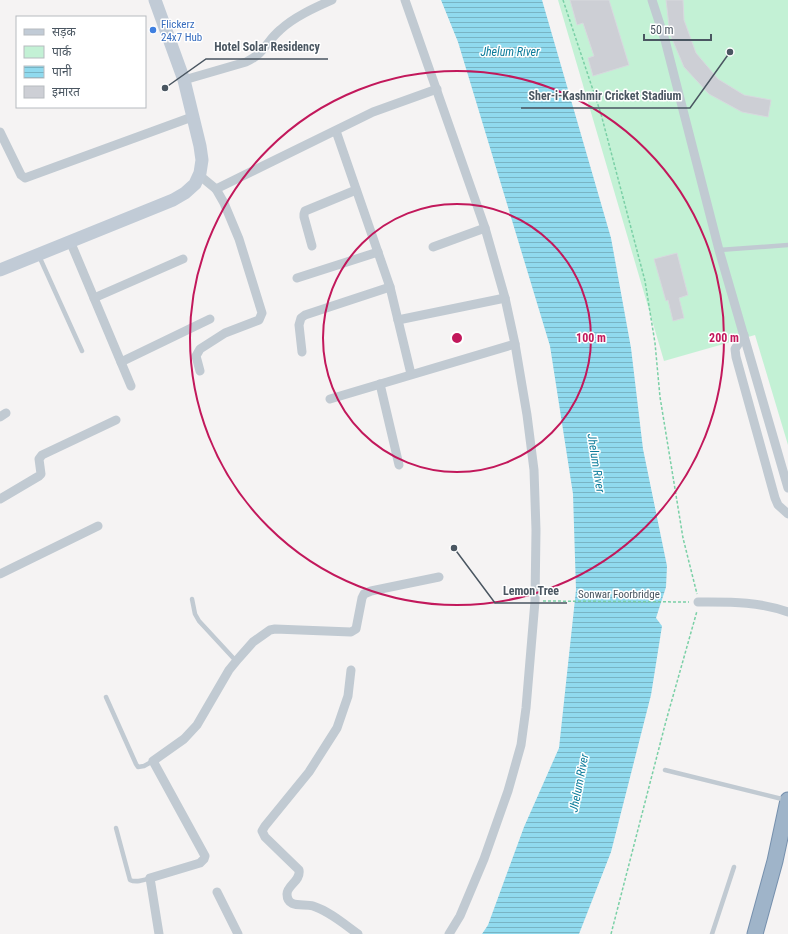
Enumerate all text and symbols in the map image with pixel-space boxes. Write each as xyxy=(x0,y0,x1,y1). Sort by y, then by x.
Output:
legend xyxy=(16,16,146,108)
scale bar xyxy=(644,16,711,42)
place label: Flickerz 24x7 Hub xyxy=(161,18,202,44)
text: 50 m xyxy=(650,23,674,37)
text: सड़क xyxy=(52,25,77,39)
marker: Flickerz 24x7 Hub xyxy=(148,25,158,35)
callout: Hotel Solar Residency xyxy=(206,35,328,59)
text: Hotel Solar Residency xyxy=(214,40,321,54)
text: पार्क xyxy=(52,45,72,59)
water label: Jhelum River xyxy=(480,45,540,59)
text: पानी xyxy=(52,64,73,79)
callout: Sher-i-Kashmir Cricket Stadium xyxy=(521,84,690,108)
text: इमारत xyxy=(52,85,81,99)
text: Sher-i-Kashmir Cricket Stadium xyxy=(529,89,682,103)
centre of rings xyxy=(450,331,464,345)
text: 100 m xyxy=(576,331,606,345)
text: 200 m xyxy=(709,331,739,345)
water label: Jhelum River xyxy=(584,433,608,494)
callout: Lemon Tree xyxy=(495,579,567,603)
text: Lemon Tree xyxy=(503,584,559,598)
street label: Sonwar Foorbridge xyxy=(578,588,660,601)
water label: Jhelum River xyxy=(566,752,592,813)

